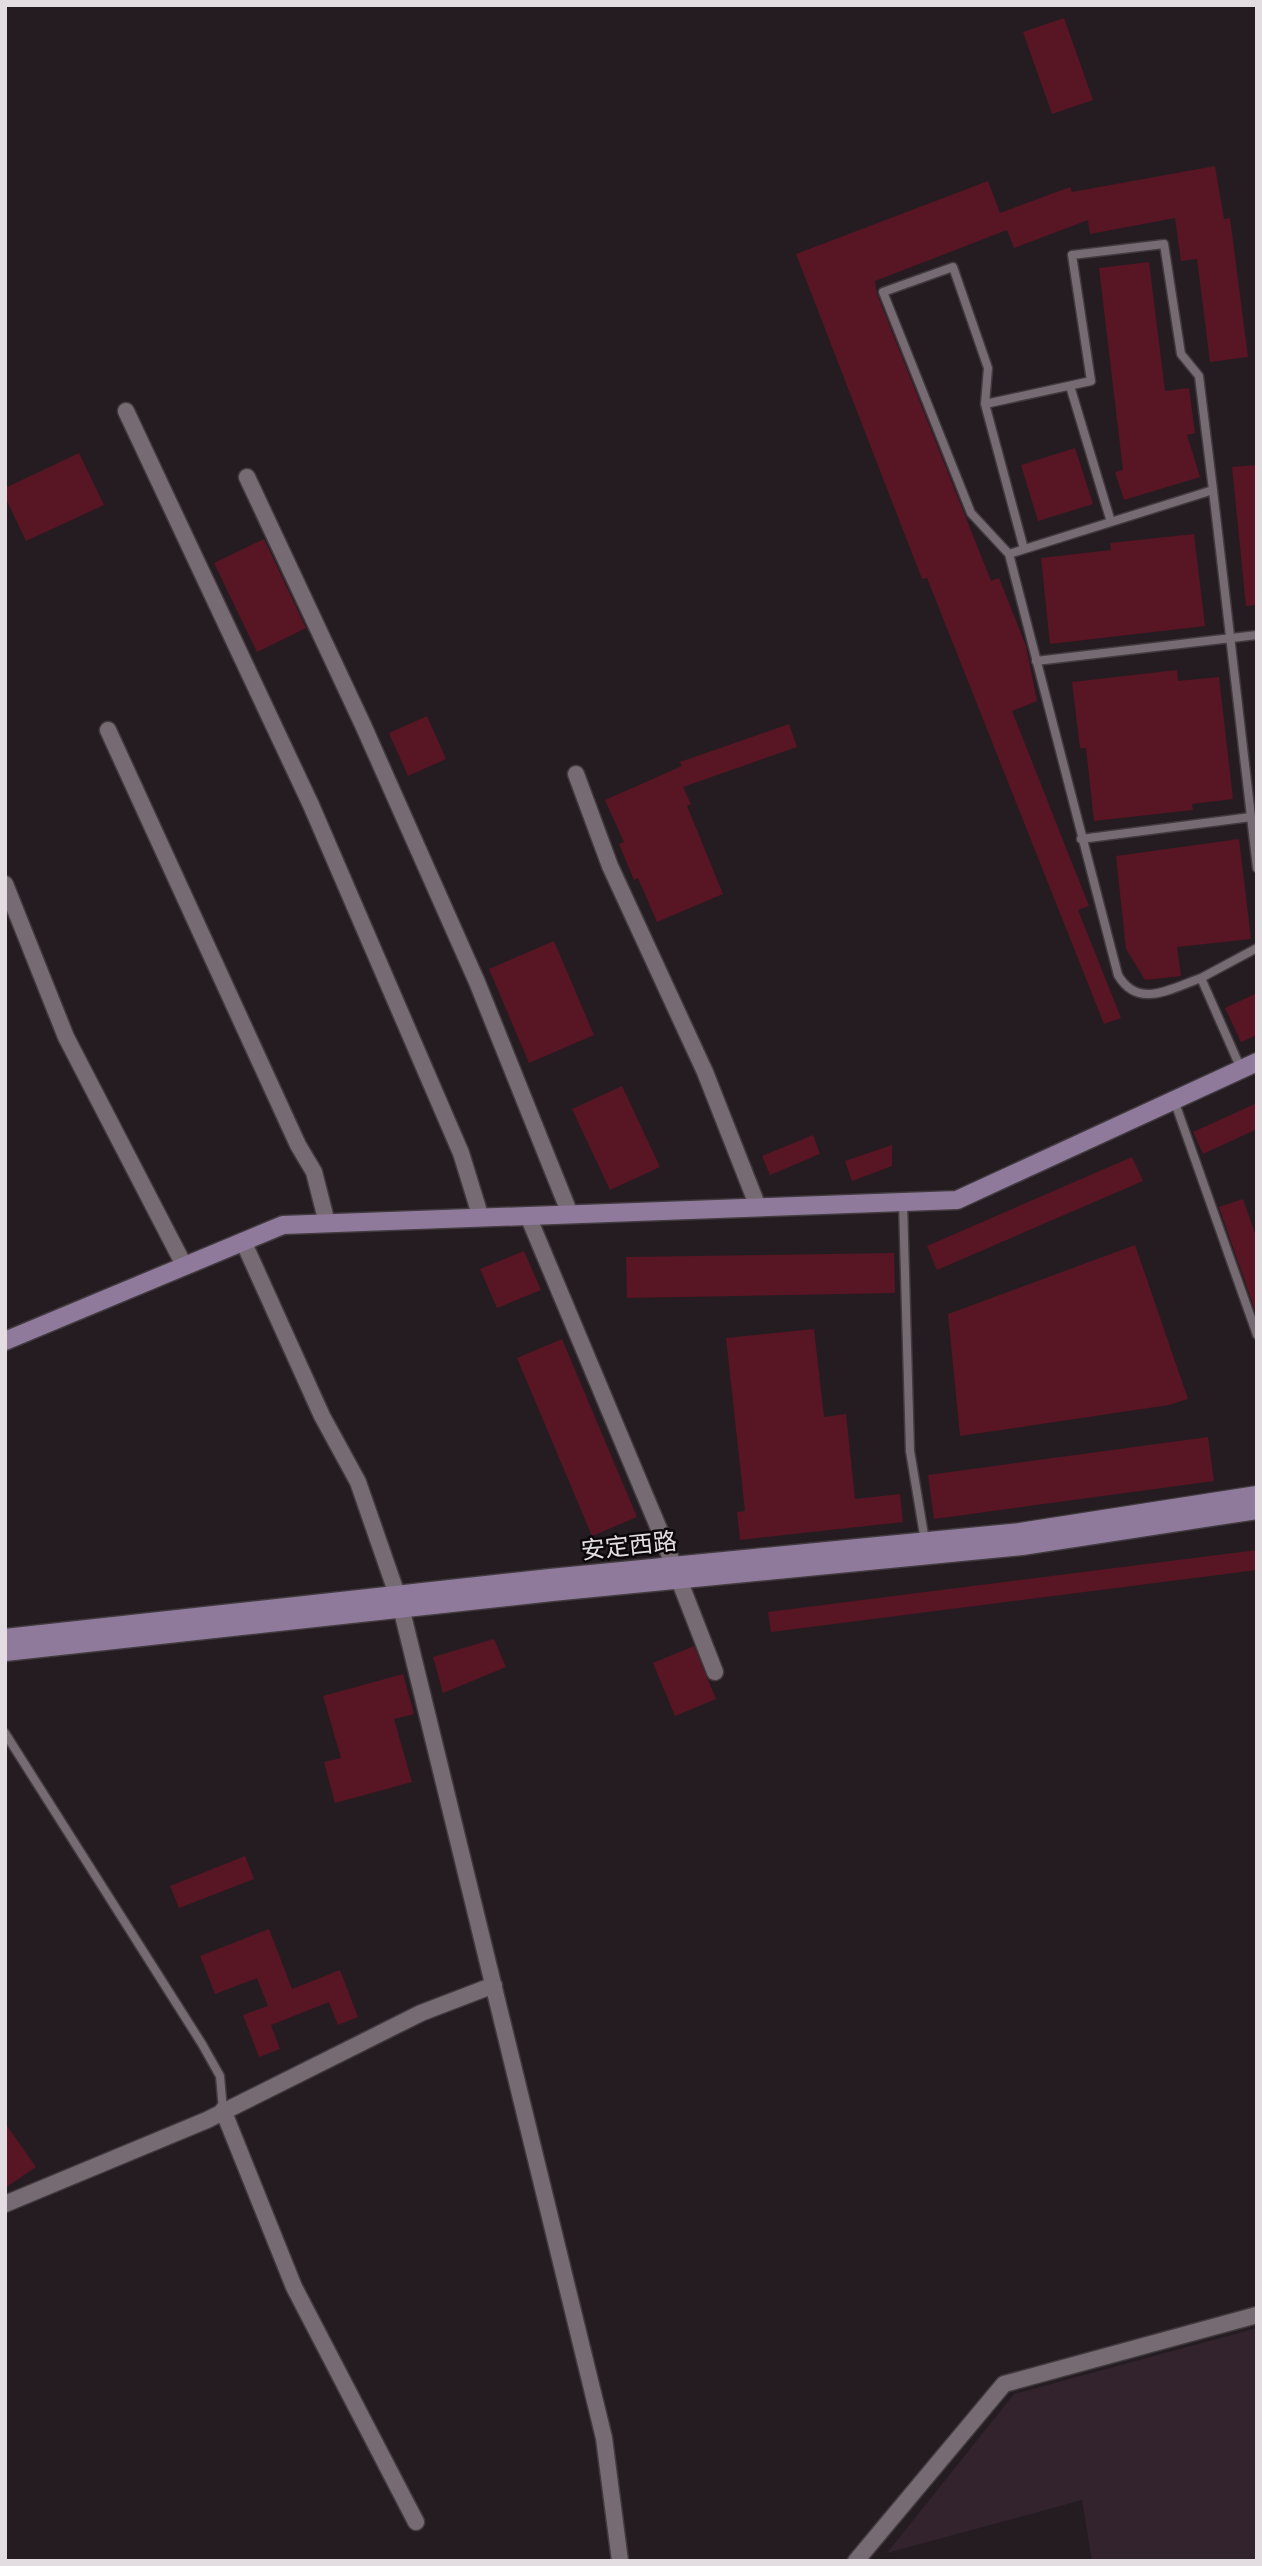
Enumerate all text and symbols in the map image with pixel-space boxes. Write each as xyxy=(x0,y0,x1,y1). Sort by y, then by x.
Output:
street label: 安定西路 xyxy=(580,1525,678,1565)

